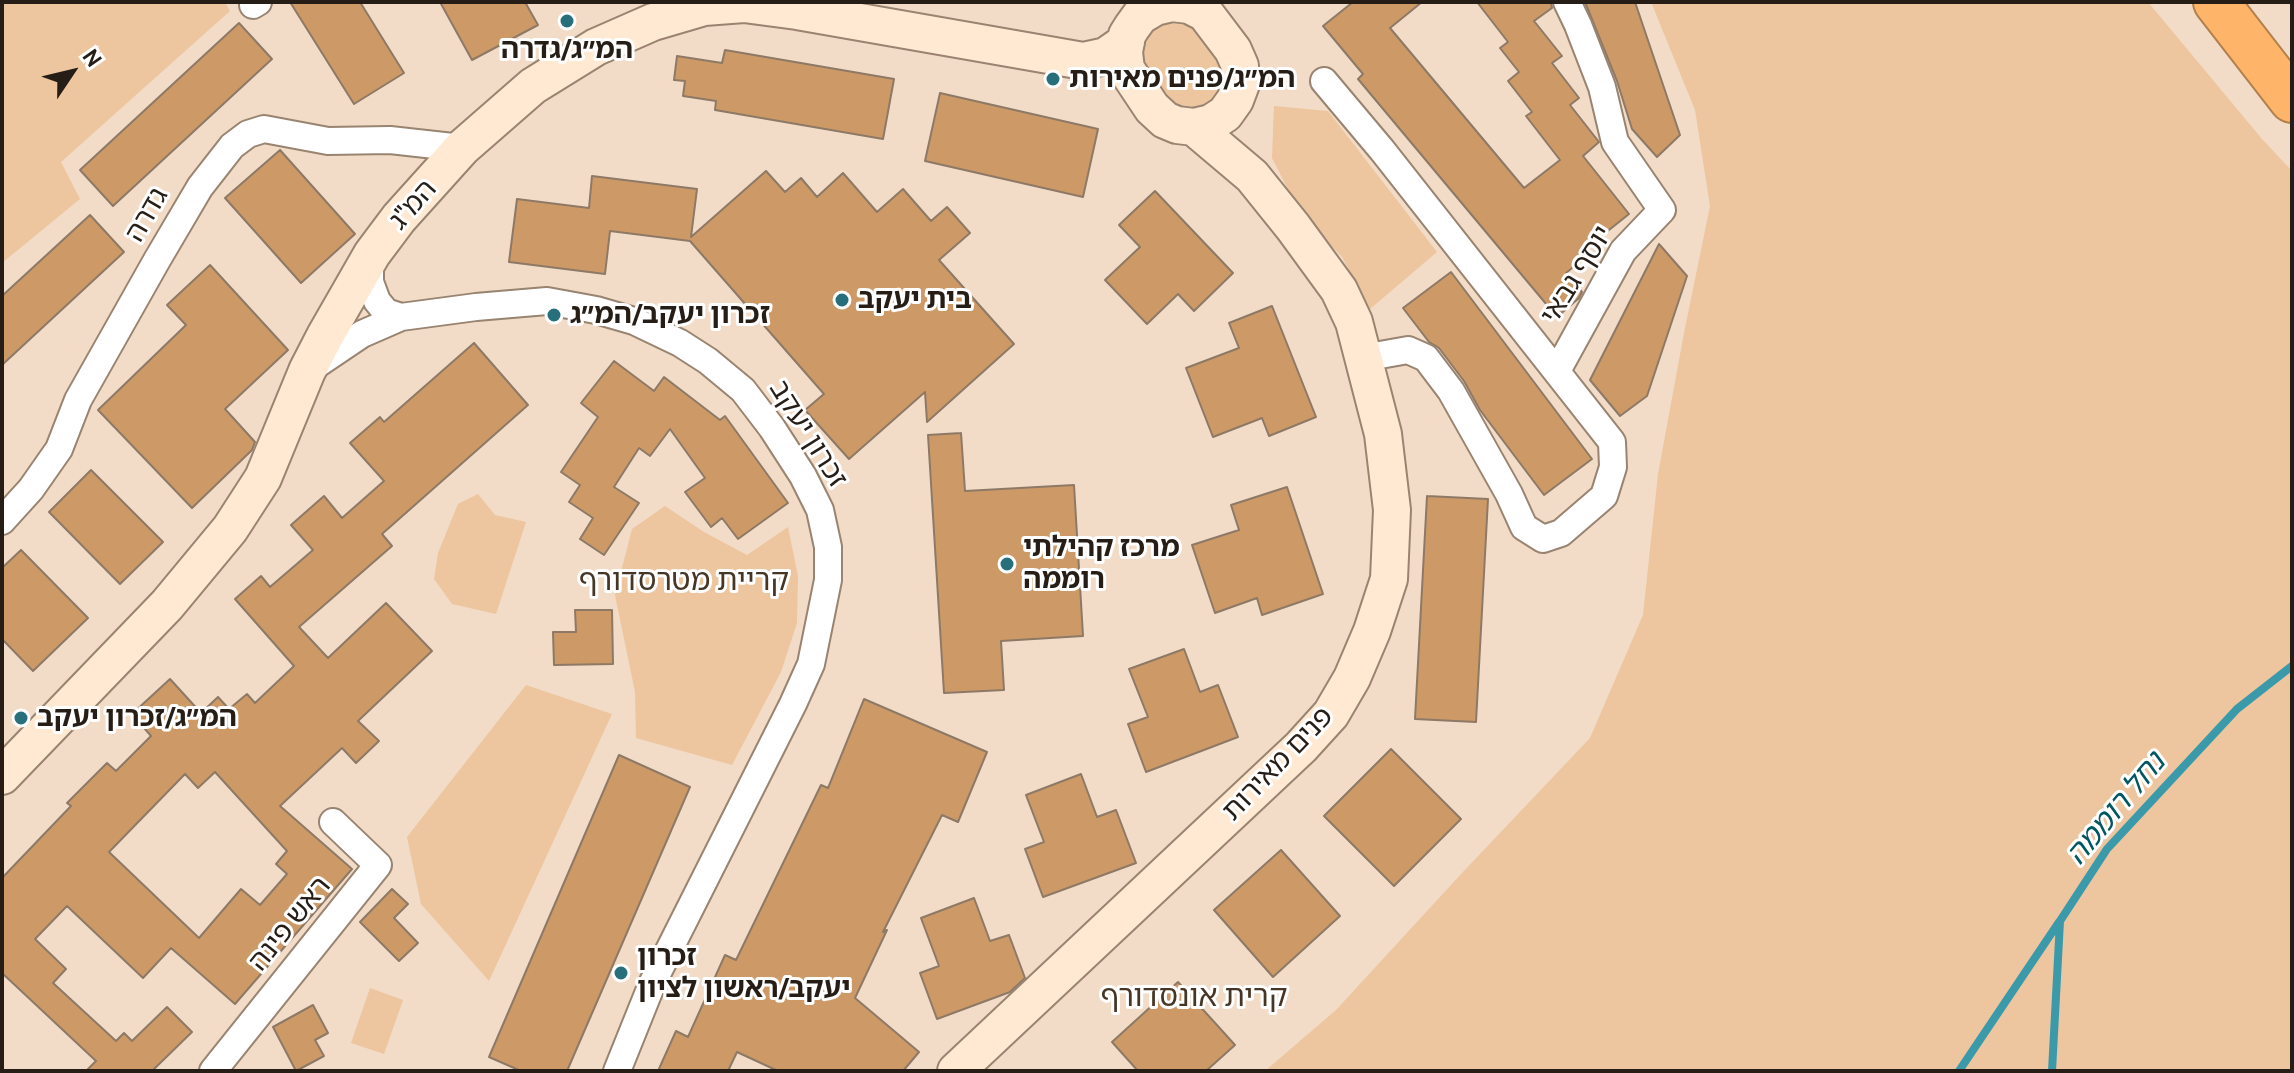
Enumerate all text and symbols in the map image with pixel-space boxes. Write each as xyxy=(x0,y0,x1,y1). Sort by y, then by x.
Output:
marker: המ״ג/גדרה xyxy=(558,12,576,30)
north arrow xyxy=(32,32,112,112)
place label: המ״ג/גדרה xyxy=(501,33,633,67)
text: N xyxy=(77,44,108,72)
place label: המ״ג/פנים מאירות xyxy=(1069,62,1296,96)
marker: המ״ג/פנים מאירות xyxy=(1044,70,1062,88)
street label: המ"ג xyxy=(382,173,444,237)
street label: גדרה xyxy=(118,182,176,248)
street label: יוסף גבאי xyxy=(1534,220,1620,330)
place label: בית יעקב xyxy=(858,283,972,317)
marker: בית יעקב xyxy=(833,291,851,309)
place label: זכרון יעקב/המ״ג xyxy=(570,298,770,332)
marker: זכרון יעקב/המ״ג xyxy=(545,306,563,324)
street label: זכרון יעקב xyxy=(762,374,854,494)
place label: מרכז קהילתי רוממה xyxy=(1023,531,1180,597)
marker: מרכז קהילתי רוממה xyxy=(998,555,1016,573)
district label: קריית מטרסדורף xyxy=(579,563,789,599)
street label: פנים מאירות xyxy=(1215,700,1341,828)
place label: המ״ג/זכרון יעקב xyxy=(37,701,237,735)
marker: המ״ג/זכרון יעקב xyxy=(12,709,30,727)
water label: נחל רוממה xyxy=(2059,746,2173,872)
street label: ראש פינה xyxy=(242,870,338,978)
place label: זכרון יעקב/ראשון לציון xyxy=(637,940,850,1006)
marker: זכרון יעקב/ראשון לציון xyxy=(612,964,630,982)
district label: קרית אונסדורף xyxy=(1100,979,1288,1015)

